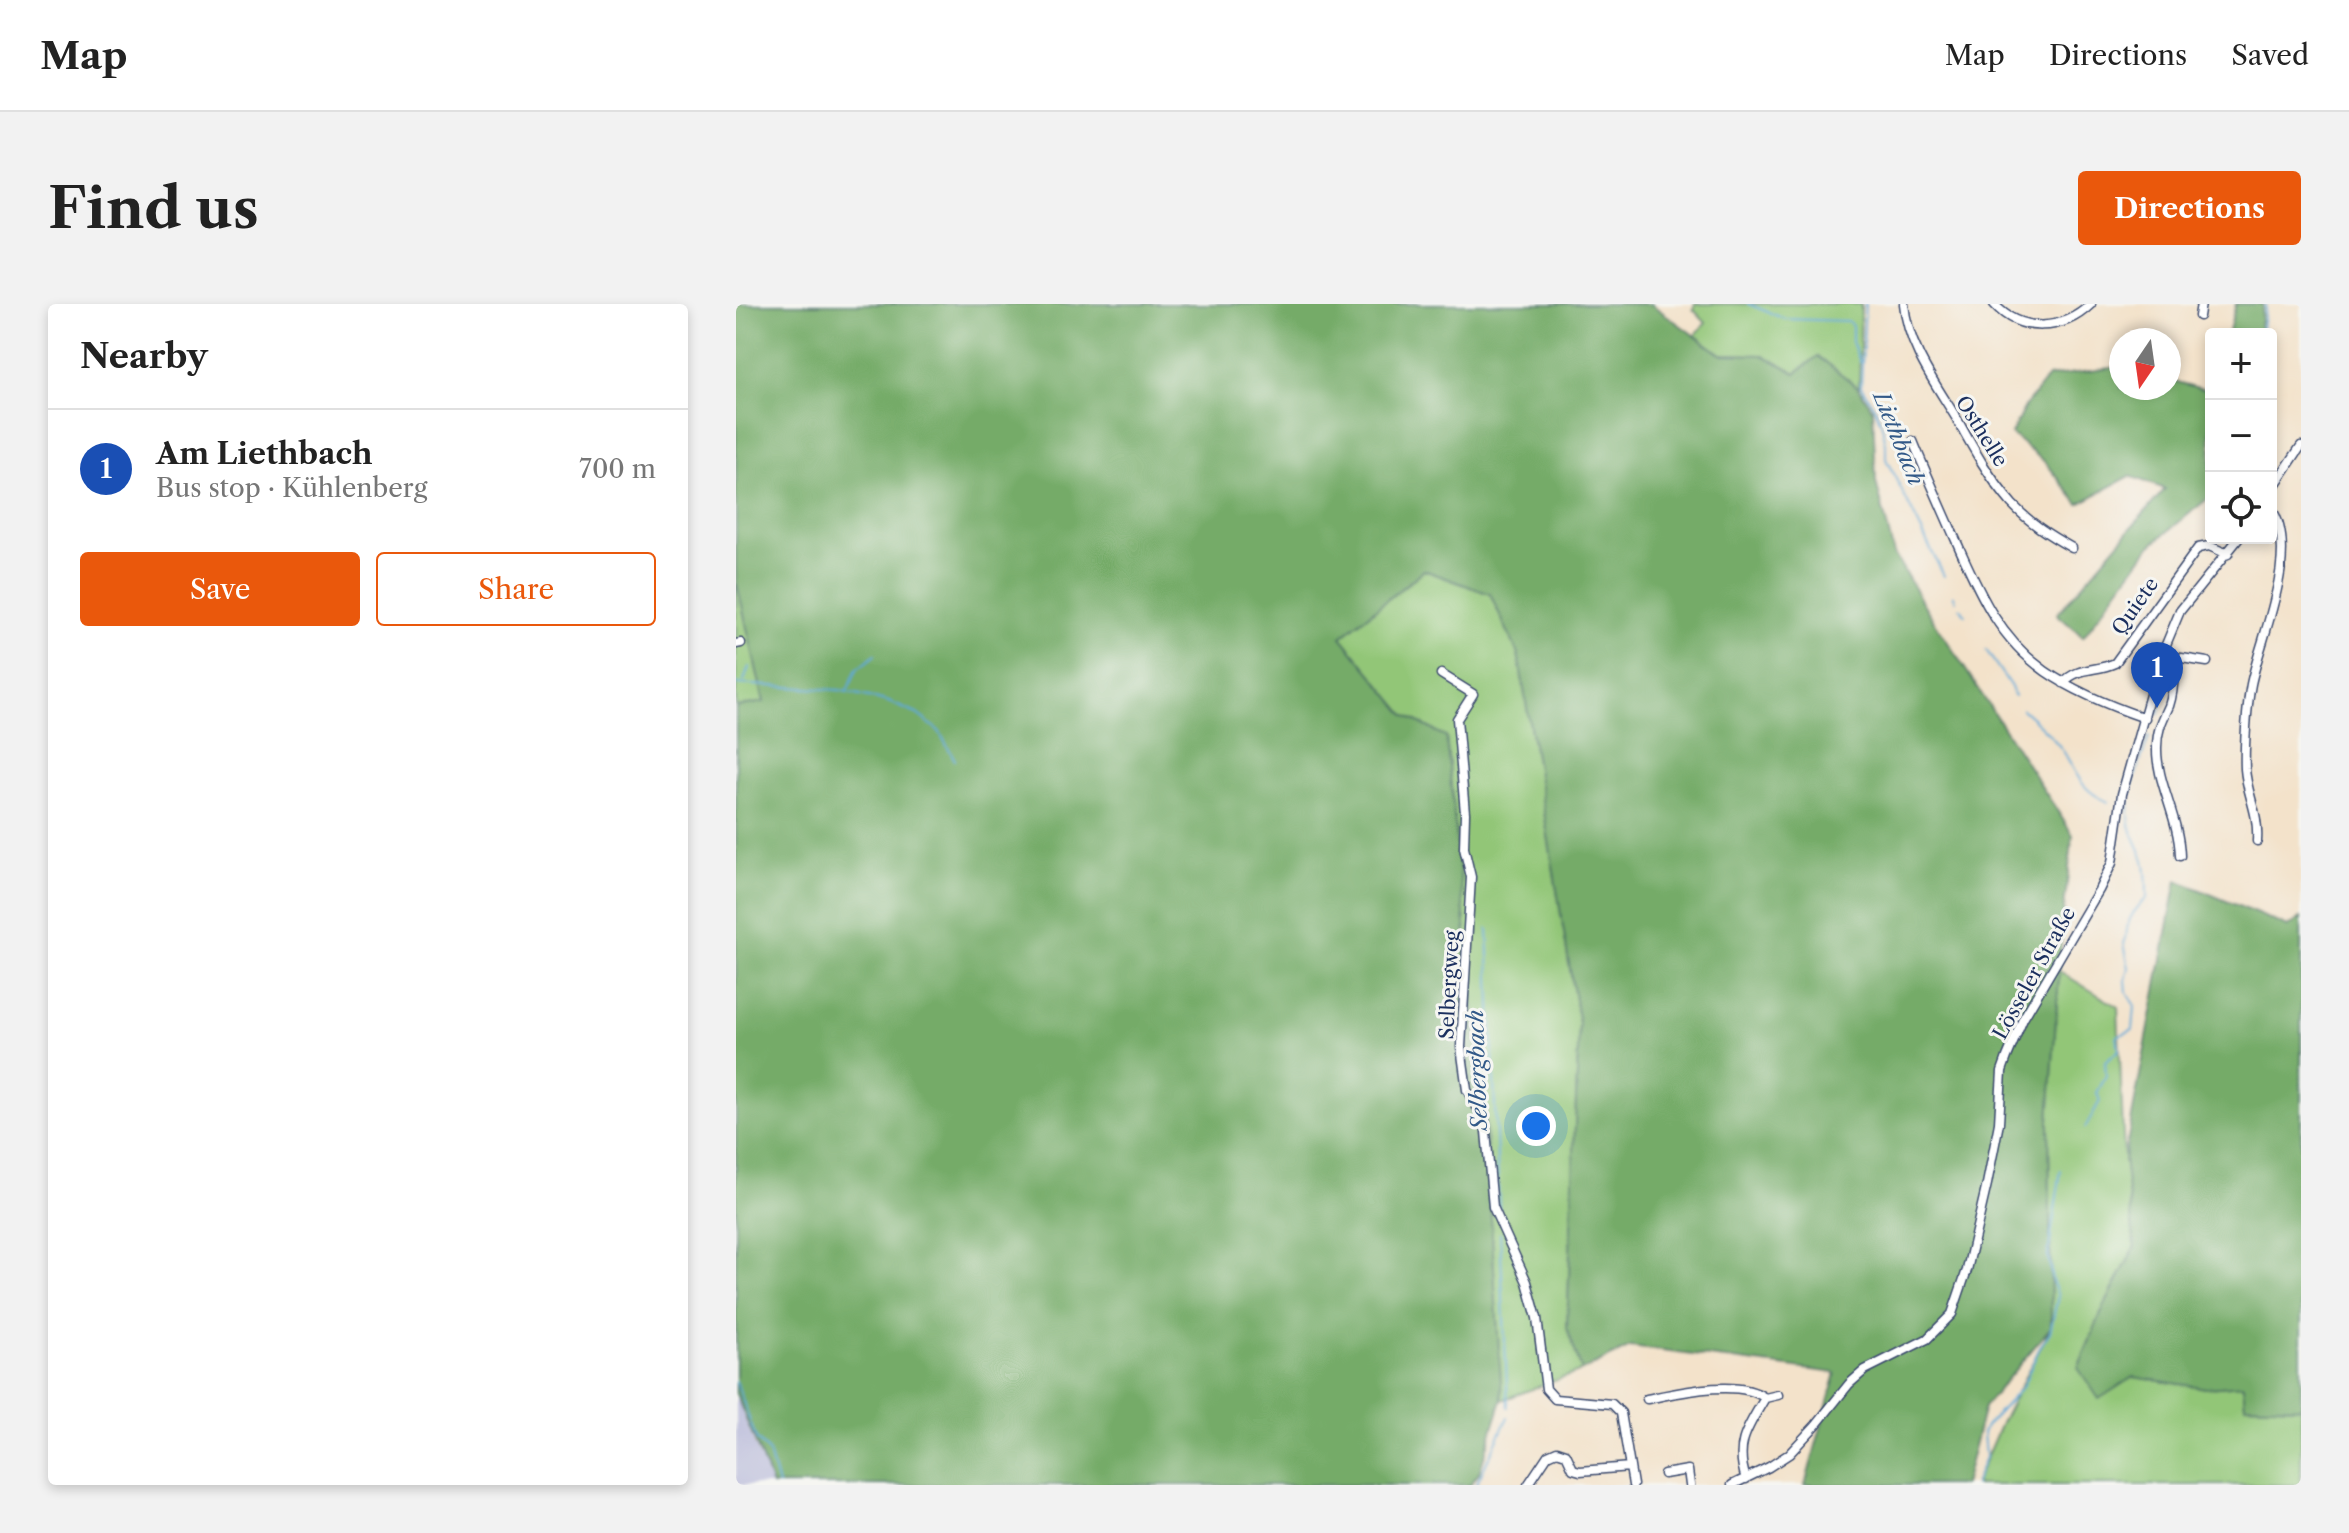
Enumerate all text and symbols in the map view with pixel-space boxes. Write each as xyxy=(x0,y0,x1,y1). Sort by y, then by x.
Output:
text: Map xyxy=(40,32,128,79)
text: Map xyxy=(1945,38,2005,72)
text: Directions xyxy=(2049,38,2187,72)
text: Saved xyxy=(2231,38,2309,72)
button: Directions xyxy=(2078,171,2301,245)
text: Find us xyxy=(48,174,259,243)
north arrow xyxy=(2109,328,2181,400)
map controls xyxy=(2205,328,2277,544)
button: + xyxy=(2205,328,2277,400)
text: Nearby xyxy=(80,335,208,377)
water label: Liethbach xyxy=(1867,385,1930,489)
street label: Osthelle xyxy=(1951,391,2013,471)
button: − xyxy=(2205,400,2277,472)
text: Am Liethbach xyxy=(156,435,373,472)
text: 1 xyxy=(100,453,112,485)
text: 700 m xyxy=(579,453,656,485)
text: Bus stop · Kühlenberg xyxy=(156,472,427,504)
button: locate xyxy=(2205,472,2277,544)
button: Save xyxy=(80,552,360,626)
button: Share xyxy=(376,552,656,626)
street label: Quiete xyxy=(2107,573,2163,639)
pin: 1 xyxy=(2131,642,2183,708)
street label: Lösseler Straße xyxy=(1988,903,2080,1043)
street label: Selbergweg xyxy=(1434,929,1464,1040)
water label: Selbergbach xyxy=(1462,1009,1493,1133)
your location xyxy=(1516,1106,1556,1146)

